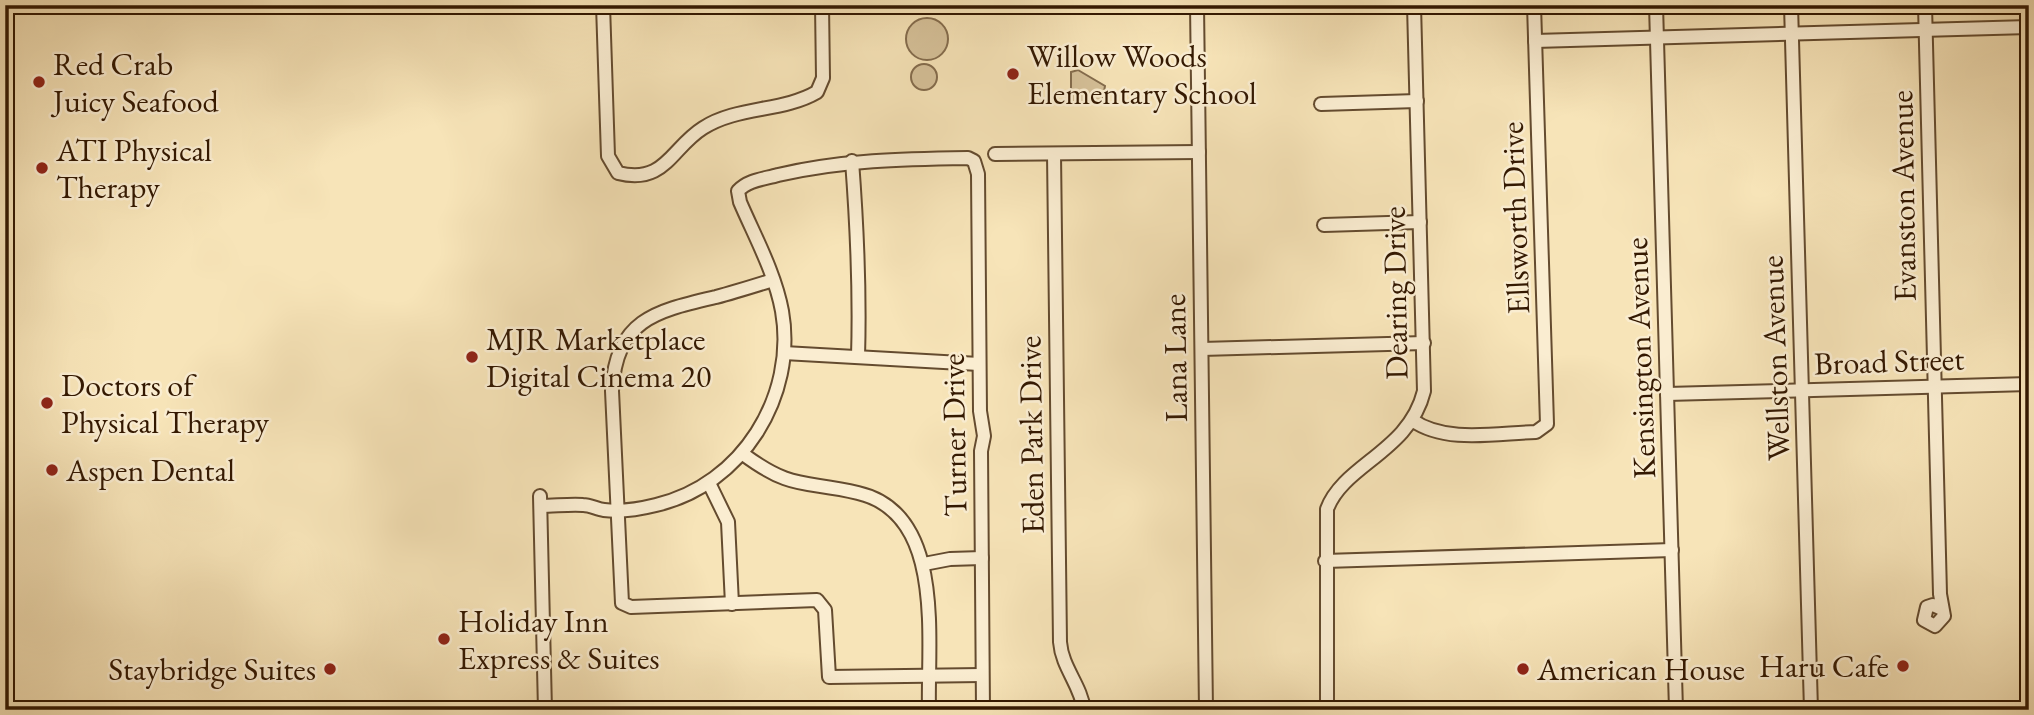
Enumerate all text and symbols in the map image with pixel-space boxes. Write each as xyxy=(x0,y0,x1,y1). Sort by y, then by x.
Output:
place label: Willow Woods Elementary School xyxy=(1027,35,1257,114)
place label: Red Crab Juicy Seafood xyxy=(50,43,220,122)
marker: Willow Woods Elementary School xyxy=(1005,66,1021,82)
marker: Red Crab Juicy Seafood xyxy=(31,74,47,90)
street label: Evanston Avenue xyxy=(1880,90,1926,302)
street label: Ellsworth Drive xyxy=(1491,121,1539,315)
place label: ATI Physical Therapy xyxy=(55,129,212,208)
marker: ATI Physical Therapy xyxy=(34,160,50,176)
street label: Dearing Drive xyxy=(1372,206,1418,380)
street label: Kensington Avenue xyxy=(1615,237,1665,479)
street label: Wellston Avenue xyxy=(1750,255,1800,461)
street label: Lana Lane xyxy=(1153,293,1197,423)
place label: MJR Marketplace Digital Cinema 20 xyxy=(486,318,711,397)
street label: Eden Park Drive xyxy=(1008,335,1054,535)
street label: Broad Street xyxy=(1813,337,1965,385)
marker: MJR Marketplace Digital Cinema 20 xyxy=(464,349,480,365)
street label: Turner Drive xyxy=(932,353,976,517)
place label: Doctors of Physical Therapy xyxy=(61,364,270,443)
marker: Doctors of Physical Therapy xyxy=(39,395,55,411)
place label: Aspen Dental xyxy=(65,449,235,491)
marker: Aspen Dental xyxy=(44,462,60,478)
place label: Holiday Inn Express & Suites xyxy=(458,600,660,679)
marker: Holiday Inn Express & Suites xyxy=(436,631,452,647)
place label: Haru Cafe xyxy=(1759,645,1889,687)
place label: Staybridge Suites xyxy=(108,648,316,690)
place label: American House xyxy=(1536,648,1745,690)
marker: Haru Cafe xyxy=(1895,658,1911,674)
marker: Staybridge Suites xyxy=(322,661,338,677)
marker: American House xyxy=(1515,661,1531,677)

